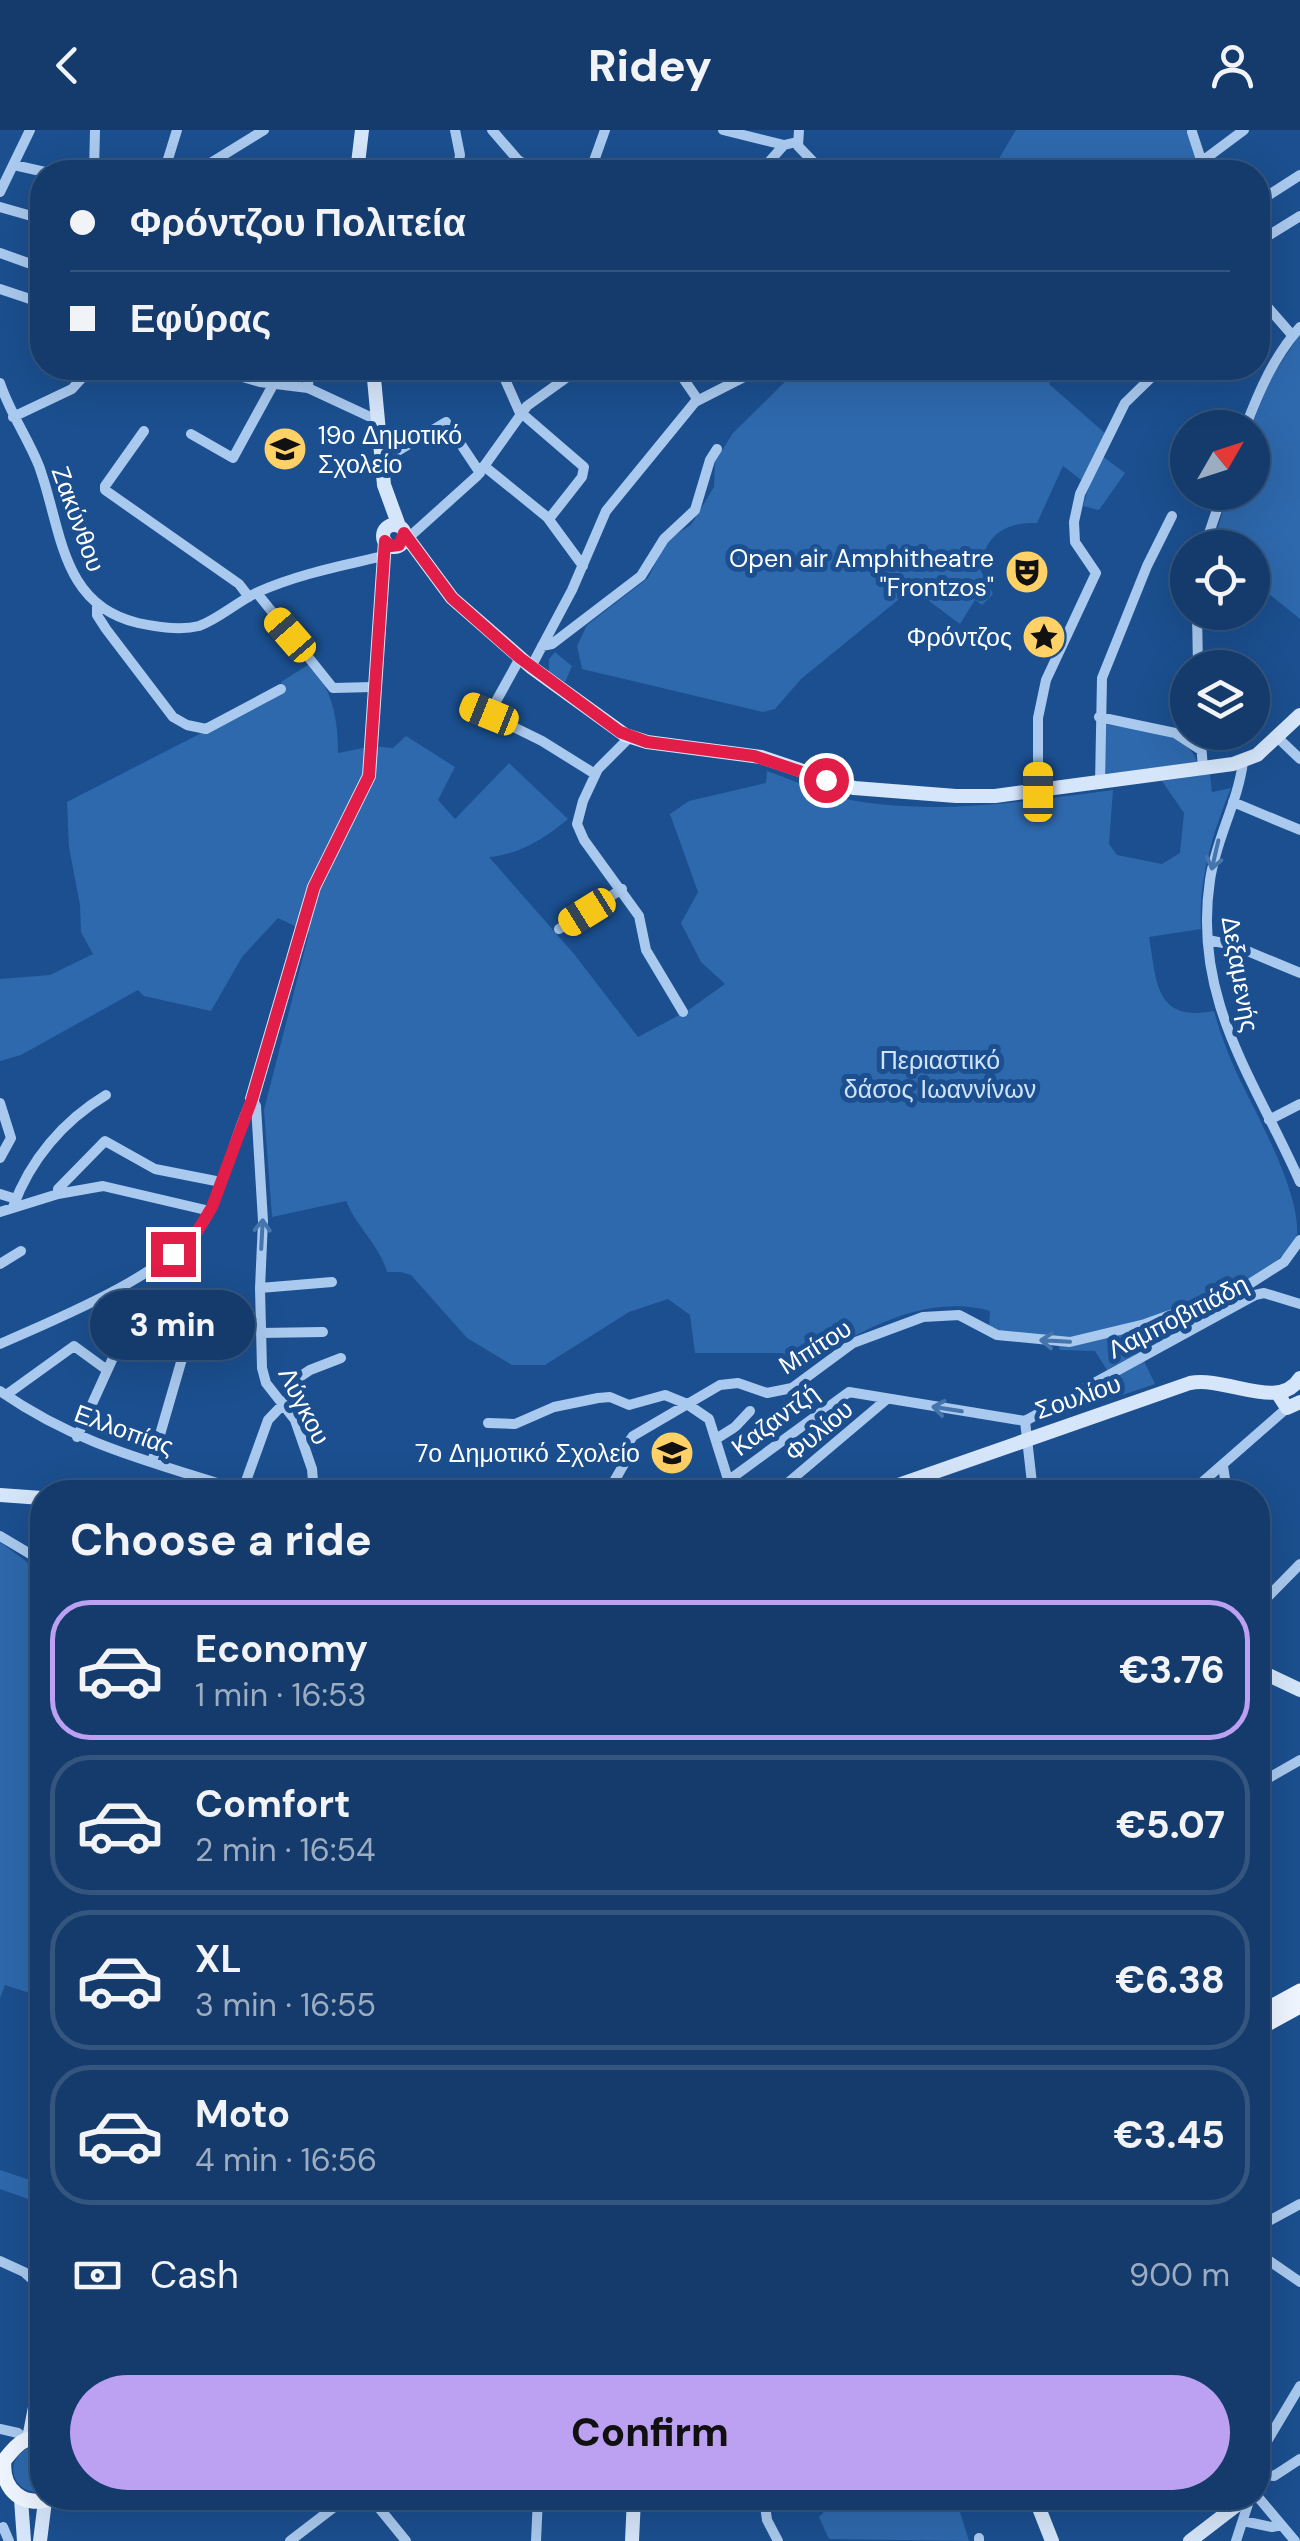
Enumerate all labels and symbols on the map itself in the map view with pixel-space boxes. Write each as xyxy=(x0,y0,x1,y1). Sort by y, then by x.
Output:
north arrow xyxy=(1170,410,1270,510)
place label: 19ο Δημοτικό Σχολείο xyxy=(318,419,462,481)
school or university icon: 19ο Δημοτικό Σχολείο xyxy=(262,426,308,472)
street label: Ζακύνθου xyxy=(44,462,112,576)
place label: Open air Amphitheatre "Frontzos" xyxy=(729,542,994,604)
theatre icon: Open air Amphitheatre "Frontzos" xyxy=(1004,549,1050,595)
car xyxy=(259,603,321,667)
place icon: Φρόντζος xyxy=(1021,614,1067,660)
place label: Φρόντζος xyxy=(907,621,1012,654)
car xyxy=(456,689,522,739)
route start xyxy=(804,758,849,803)
car xyxy=(1023,762,1053,822)
one-way arrow xyxy=(1205,838,1223,870)
car xyxy=(554,883,620,941)
street label: Δεξαμενής xyxy=(1214,914,1266,1034)
park label: Περιαστικό δάσος Ιωαννίνων xyxy=(844,1044,1036,1106)
one-way arrow xyxy=(253,1218,272,1250)
route end xyxy=(151,1232,196,1277)
street label: Λαμποβιτιάδη xyxy=(1102,1268,1254,1366)
callout: 3 min xyxy=(90,1289,256,1359)
street label: Μπίτου xyxy=(772,1312,858,1382)
one-way arrow xyxy=(1040,1331,1072,1350)
street label: Λύγκου xyxy=(271,1362,337,1450)
street label: Σουλίου xyxy=(1031,1367,1125,1427)
street label: Καζαντζή xyxy=(725,1376,825,1464)
street label: Φυλίου xyxy=(778,1393,860,1469)
street label: Ελλοπίας xyxy=(70,1397,178,1463)
one-way arrow xyxy=(931,1399,964,1417)
school or university icon: 7ο Δημοτικό Σχολείο xyxy=(649,1430,695,1476)
place label: 7ο Δημοτικό Σχολείο xyxy=(415,1437,640,1470)

